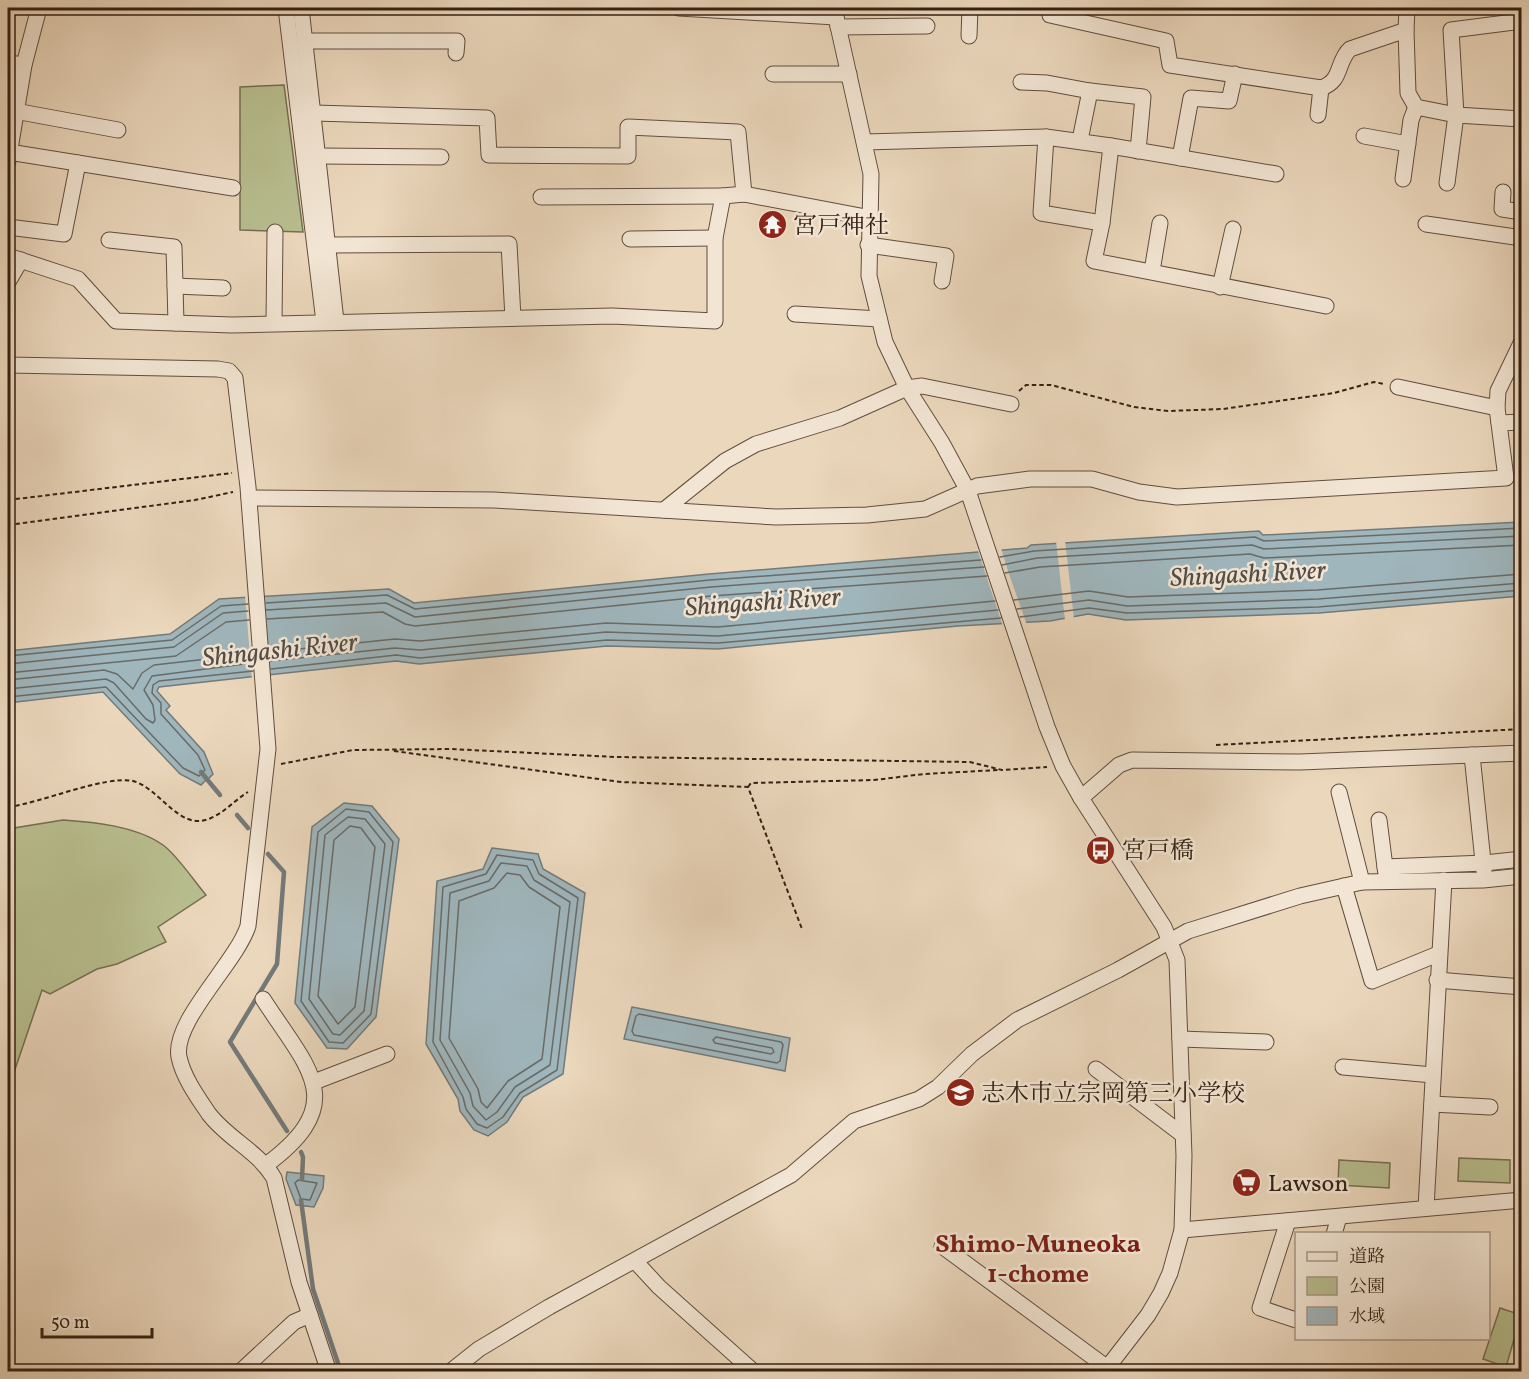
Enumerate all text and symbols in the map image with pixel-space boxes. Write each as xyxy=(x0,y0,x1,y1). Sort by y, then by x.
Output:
temple icon: 宮戸神社 xyxy=(756,209,788,241)
place label: 宮戸神社 xyxy=(793,210,889,244)
water label: Shingashi River xyxy=(1169,553,1327,597)
water label: Shingashi River xyxy=(684,580,843,626)
water label: Shingashi River xyxy=(201,625,360,677)
bus stop icon: 宮戸橋 xyxy=(1085,834,1117,866)
place label: 宮戸橋 xyxy=(1122,835,1194,869)
school or university icon: 志木市立宗岡第三小学校 xyxy=(944,1077,976,1109)
place label: 志木市立宗岡第三小学校 xyxy=(981,1078,1245,1112)
supermarket icon: Lawson xyxy=(1231,1167,1263,1199)
place label: Lawson xyxy=(1268,1168,1349,1202)
district label: Shimo-Muneoka 1-chome xyxy=(935,1227,1141,1293)
legend xyxy=(1295,1232,1490,1340)
text: 道路 xyxy=(1349,1245,1385,1270)
text: 公園 xyxy=(1349,1275,1385,1300)
scale bar xyxy=(42,1301,152,1339)
text: 水域 xyxy=(1349,1305,1385,1330)
text: 50 m xyxy=(51,1311,90,1336)

